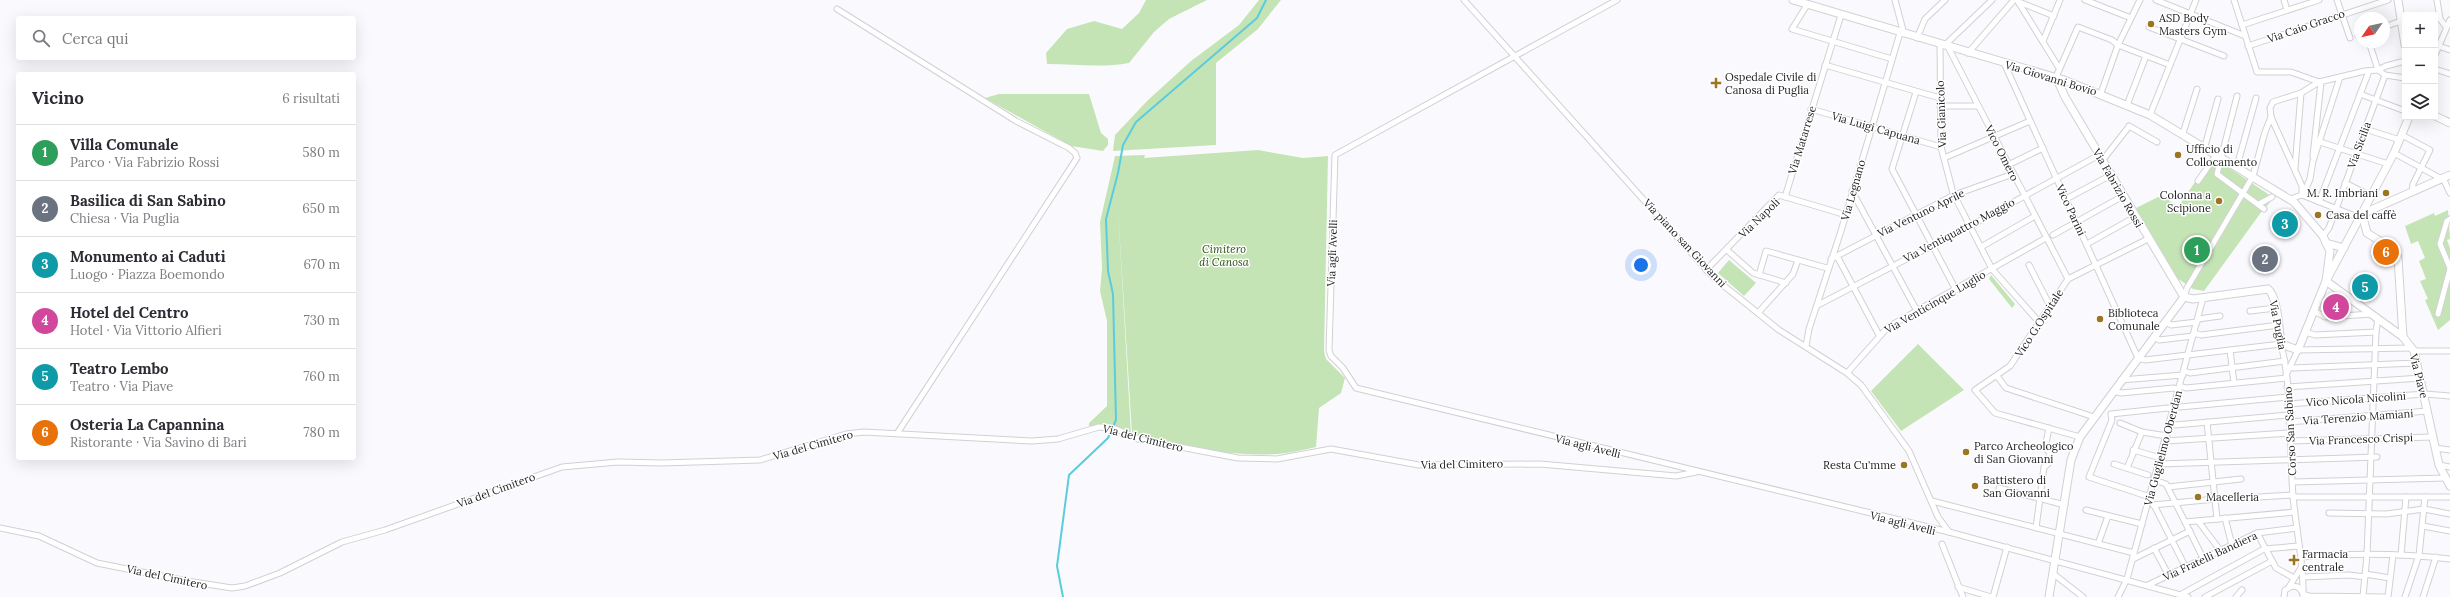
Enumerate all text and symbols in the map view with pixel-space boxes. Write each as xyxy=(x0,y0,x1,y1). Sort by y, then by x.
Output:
street label: Via Caio Gracco xyxy=(2264,6,2347,46)
place label: ASD Body Masters Gym xyxy=(2158,11,2227,38)
north arrow xyxy=(2354,12,2390,48)
map controls xyxy=(2402,12,2438,120)
button: + xyxy=(2402,12,2438,48)
search box xyxy=(16,16,356,60)
marker: ASD Body Masters Gym xyxy=(2146,19,2156,29)
icon: search xyxy=(30,27,52,49)
text: Cerca qui xyxy=(62,29,128,48)
button: − xyxy=(2402,48,2438,84)
street label: Via Giovanni Bovio xyxy=(2002,57,2099,99)
place label: Ospedale Civile di Canosa di Puglia xyxy=(1725,70,1816,97)
marker: Ospedale Civile di Canosa di Puglia xyxy=(1710,77,1722,89)
street label: Via Gianicolo xyxy=(1933,80,1949,149)
button: layers xyxy=(2402,84,2438,120)
text: Vicino xyxy=(32,87,84,109)
text: 6 risultati xyxy=(282,90,340,107)
street label: Via Matarrese xyxy=(1785,104,1819,177)
street label: Via Luigi Capuana xyxy=(1829,108,1922,147)
street label: Via Sicilia xyxy=(2344,119,2374,171)
street label: Vico Omero xyxy=(1981,122,2022,183)
text: Villa Comunale xyxy=(70,135,178,154)
place label: Ufficio di Collocamento xyxy=(2186,142,2257,169)
text: 1 xyxy=(42,144,48,161)
text: 580 m xyxy=(302,144,340,161)
street label: Via Fabrizio Rossi xyxy=(2089,145,2146,230)
marker: Ufficio di Collocamento xyxy=(2173,150,2183,160)
text: Parco · Via Fabrizio Rossi xyxy=(70,154,220,171)
street label: Via Legnano xyxy=(1837,158,1868,223)
street label: Vico Parini xyxy=(2053,181,2089,238)
street label: Via Ventuno Aprile xyxy=(1874,186,1967,241)
place label: M. R. Imbriani xyxy=(2307,186,2378,200)
place label: Colonna a Scipione xyxy=(2160,188,2211,215)
marker: M. R. Imbriani xyxy=(2381,188,2391,198)
text: Basilica di San Sabino xyxy=(70,191,226,210)
street label: Via piano san Giovanni xyxy=(1640,195,1730,290)
street label: Via Napoli xyxy=(1735,195,1782,242)
street label: Via Ventiquattro Maggio xyxy=(1900,195,2017,266)
marker: Colonna a Scipione xyxy=(2214,196,2224,206)
text: 2 xyxy=(42,200,48,217)
text: 650 m xyxy=(302,200,340,217)
place label: Casa del caffè xyxy=(2326,208,2396,222)
pin: 3 xyxy=(2272,209,2298,239)
text: Chiesa · Via Puglia xyxy=(70,210,180,227)
marker: Casa del caffè xyxy=(2313,210,2323,220)
street label: Via agli Avelli xyxy=(1324,219,1340,288)
pin: 1 xyxy=(2184,235,2210,265)
pin: 6 xyxy=(2373,237,2399,267)
park label: Cimitero di Canosa xyxy=(1199,242,1250,269)
pin: 2 xyxy=(2252,244,2278,274)
text: Monumento ai Caduti xyxy=(70,247,226,266)
your location xyxy=(1631,255,1651,275)
text: 3 xyxy=(41,256,49,273)
text: 670 m xyxy=(303,256,340,273)
text: Luogo · Piazza Boemondo xyxy=(70,266,225,283)
street label: Via Venticinque Luglio xyxy=(1881,267,1988,337)
pin: 5 xyxy=(2352,272,2378,302)
street label: Vico G.Ospitale xyxy=(2011,286,2066,361)
pin: 4 xyxy=(2323,292,2349,322)
street label: Via Puglia xyxy=(2266,298,2290,351)
text: Hotel del Centro xyxy=(70,303,188,322)
place label: Biblioteca Comunale xyxy=(2108,306,2160,333)
text: 4 xyxy=(41,312,49,329)
text: 730 m xyxy=(304,312,340,329)
marker: Biblioteca Comunale xyxy=(2095,314,2105,324)
text: Hotel · Via Vittorio Alfieri xyxy=(70,322,222,339)
street label: Via Piave xyxy=(2406,351,2431,400)
text: Teatro Lembo xyxy=(70,359,169,378)
text: 5 xyxy=(41,368,49,385)
text: 760 m xyxy=(303,368,340,385)
text: Teatro · Via Piave xyxy=(70,378,173,395)
street label: Corso San Sabino xyxy=(2281,386,2299,476)
street label: Via Guglielmo Oberdan xyxy=(2141,388,2185,508)
street label: Vico Nicola Nicolini xyxy=(2305,389,2406,410)
street label: Via Terenzio Mamiani xyxy=(2301,406,2414,428)
text: Osteria La Capannina xyxy=(70,415,224,434)
street label: Via del Cimitero xyxy=(1100,421,1185,455)
text: 6 xyxy=(41,424,49,441)
text: 780 m xyxy=(304,424,340,441)
street label: Via del Cimitero xyxy=(771,427,854,463)
street label: Via Francesco Crispi xyxy=(2308,430,2413,448)
street label: Via agli Avelli xyxy=(1553,431,1622,461)
text: Ristorante · Via Savino di Bari xyxy=(70,434,247,451)
place label: Parco Archeologico di San Giovanni xyxy=(1974,439,2074,466)
marker: Parco Archeologico di San Giovanni xyxy=(1961,447,1971,457)
street label: Via del Cimitero xyxy=(1420,456,1503,472)
place label: Resta Cu'mme xyxy=(1823,458,1896,472)
marker: Resta Cu'mme xyxy=(1899,460,1909,470)
street label: Via del Cimitero xyxy=(454,469,537,511)
place label: Battistero di San Giovanni xyxy=(1983,473,2050,500)
marker: Battistero di San Giovanni xyxy=(1970,481,1980,491)
place label: Macelleria xyxy=(2206,490,2259,504)
marker: Macelleria xyxy=(2193,492,2203,502)
street label: Via agli Avelli xyxy=(1868,508,1937,538)
street label: Via Fratelli Bandiera xyxy=(2160,528,2260,584)
place label: Farmacia centrale xyxy=(2302,547,2348,574)
marker: Farmacia centrale xyxy=(2289,555,2299,565)
street label: Via del Cimitero xyxy=(124,561,209,592)

